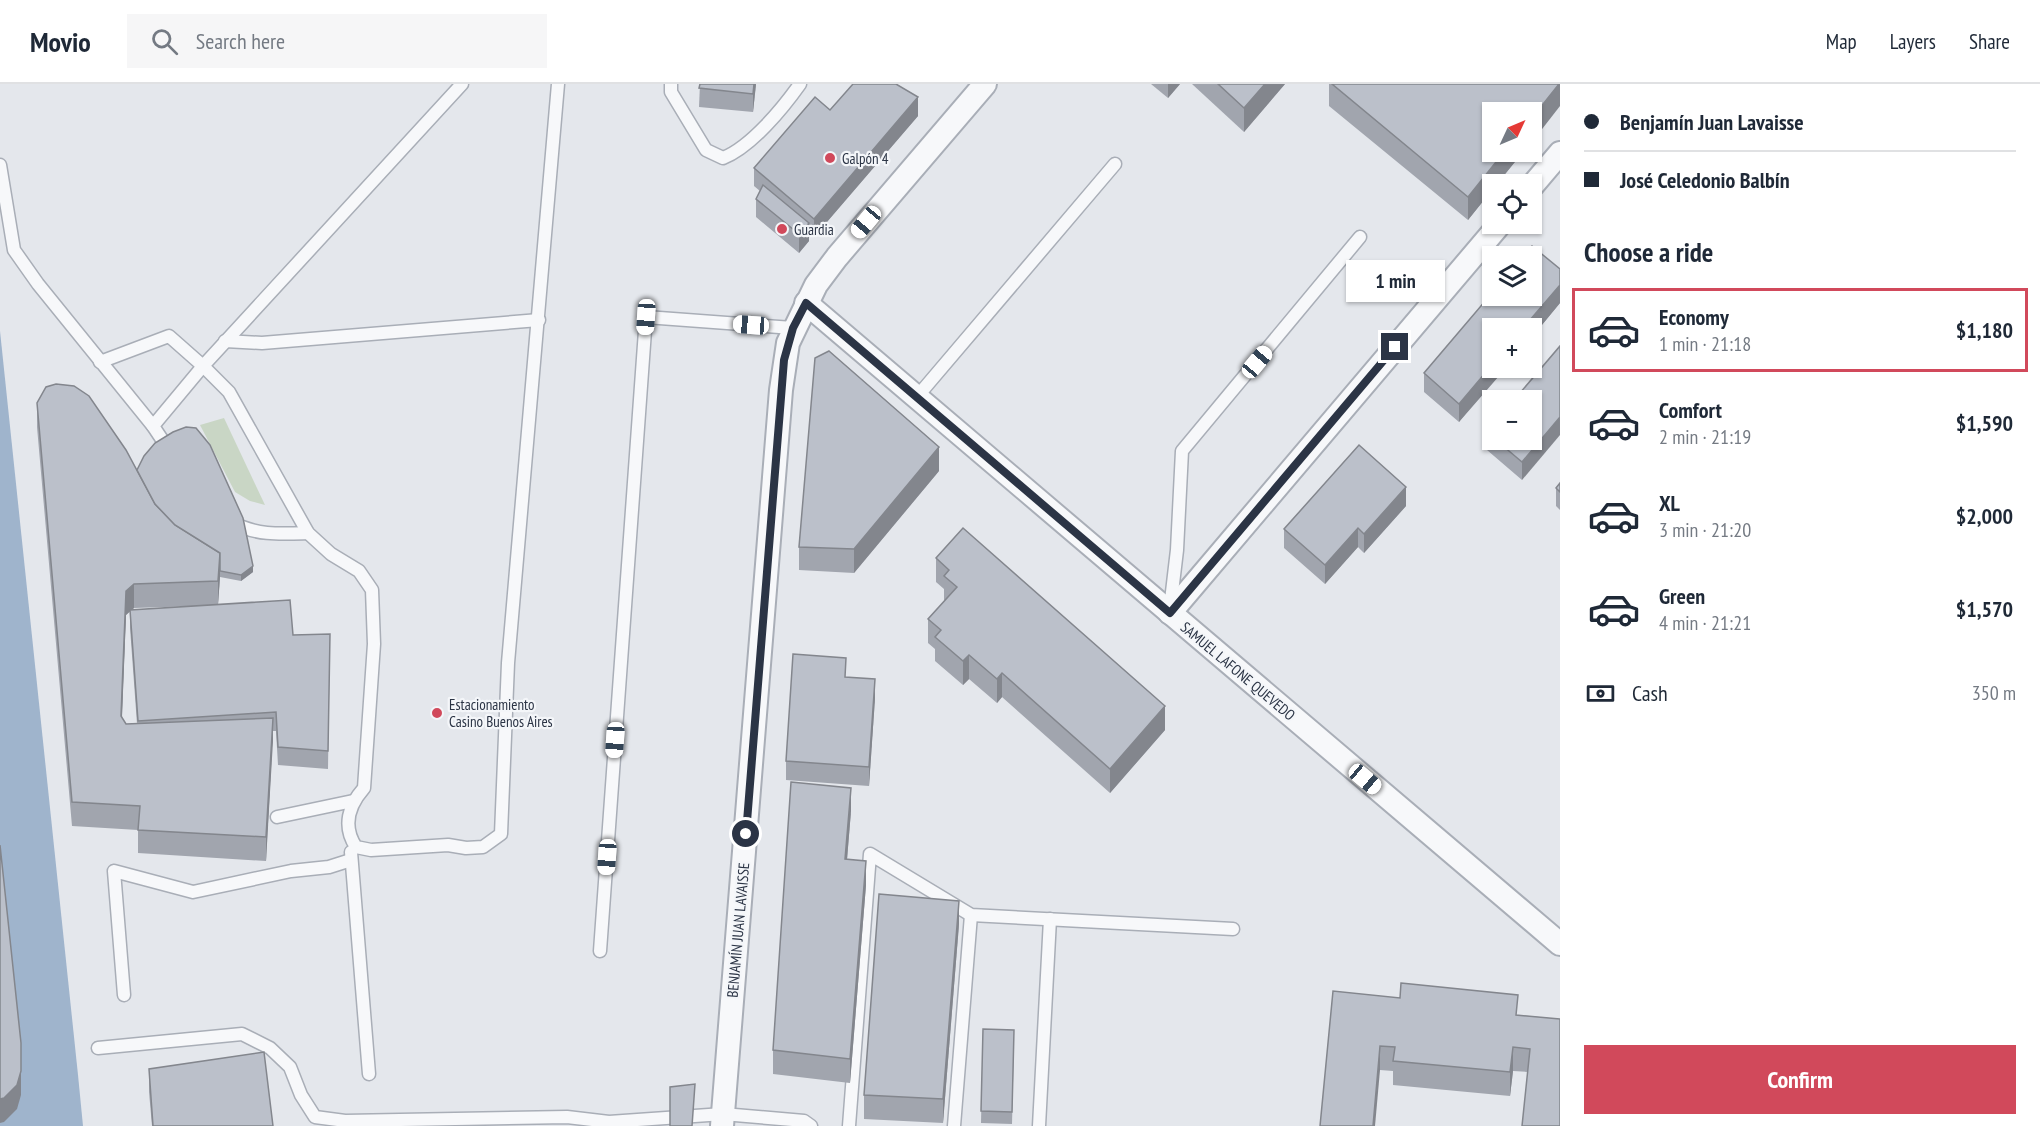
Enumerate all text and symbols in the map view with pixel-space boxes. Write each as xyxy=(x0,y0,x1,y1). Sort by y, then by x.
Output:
search box xyxy=(127,14,547,68)
text: Movio xyxy=(30,23,91,60)
icon: search xyxy=(148,25,181,58)
text: Search here xyxy=(196,27,285,55)
text: Map xyxy=(1826,28,1857,55)
text: Layers xyxy=(1890,28,1936,55)
text: Share xyxy=(1969,28,2010,55)
north arrow xyxy=(1482,102,1542,162)
map controls xyxy=(1482,102,1542,450)
text: Benjamín Juan Lavaisse xyxy=(1620,108,1804,136)
place label: Galpón 4 xyxy=(842,149,889,168)
marker: Galpón 4 xyxy=(823,151,837,165)
text: José Celedonio Balbín xyxy=(1620,166,1790,194)
button: locate xyxy=(1482,174,1542,234)
car xyxy=(848,202,884,242)
place label: Guardia xyxy=(794,220,834,239)
marker: Guardia xyxy=(775,222,789,236)
text: Choose a ride xyxy=(1584,235,1713,269)
button: layers xyxy=(1482,246,1542,306)
callout: 1 min xyxy=(1346,260,1444,302)
text: 1 min xyxy=(1375,268,1416,294)
car xyxy=(636,298,656,336)
icon: car xyxy=(1587,303,1641,357)
text: Economy xyxy=(1659,303,1729,331)
car xyxy=(732,315,770,335)
text: $1,180 xyxy=(1956,316,2013,344)
button: + xyxy=(1482,318,1542,378)
text: 1 min · 21:18 xyxy=(1659,331,1751,357)
route end xyxy=(1381,333,1408,360)
car xyxy=(1239,342,1275,382)
button: − xyxy=(1482,390,1542,450)
icon: car xyxy=(1587,396,1641,450)
text: Comfort xyxy=(1659,396,1722,424)
text: $1,590 xyxy=(1956,409,2013,437)
text: 2 min · 21:19 xyxy=(1659,424,1751,450)
icon: car xyxy=(1587,489,1641,543)
text: XL xyxy=(1659,489,1680,517)
text: $2,000 xyxy=(1956,502,2013,530)
text: 3 min · 21:20 xyxy=(1659,517,1751,543)
icon: car xyxy=(1587,582,1641,636)
text: Green xyxy=(1659,582,1705,610)
text: $1,570 xyxy=(1956,595,2013,623)
text: 4 min · 21:21 xyxy=(1659,610,1751,636)
street label: SAMUEL LAFONE QUEVEDO xyxy=(1177,618,1299,724)
icon: cash xyxy=(1584,677,1617,710)
text: Cash xyxy=(1632,679,1668,707)
text: 350 m xyxy=(1972,680,2016,706)
place label: Estacionamiento Casino Buenos Aires xyxy=(449,695,553,731)
marker: Estacionamiento Casino Buenos Aires xyxy=(430,706,444,720)
car xyxy=(605,721,625,759)
car xyxy=(1345,761,1385,797)
route start xyxy=(732,820,759,847)
car xyxy=(597,838,617,876)
street label: BENJAMÍN JUAN LAVAISSE xyxy=(723,862,753,998)
button: Confirm xyxy=(1584,1045,2016,1114)

